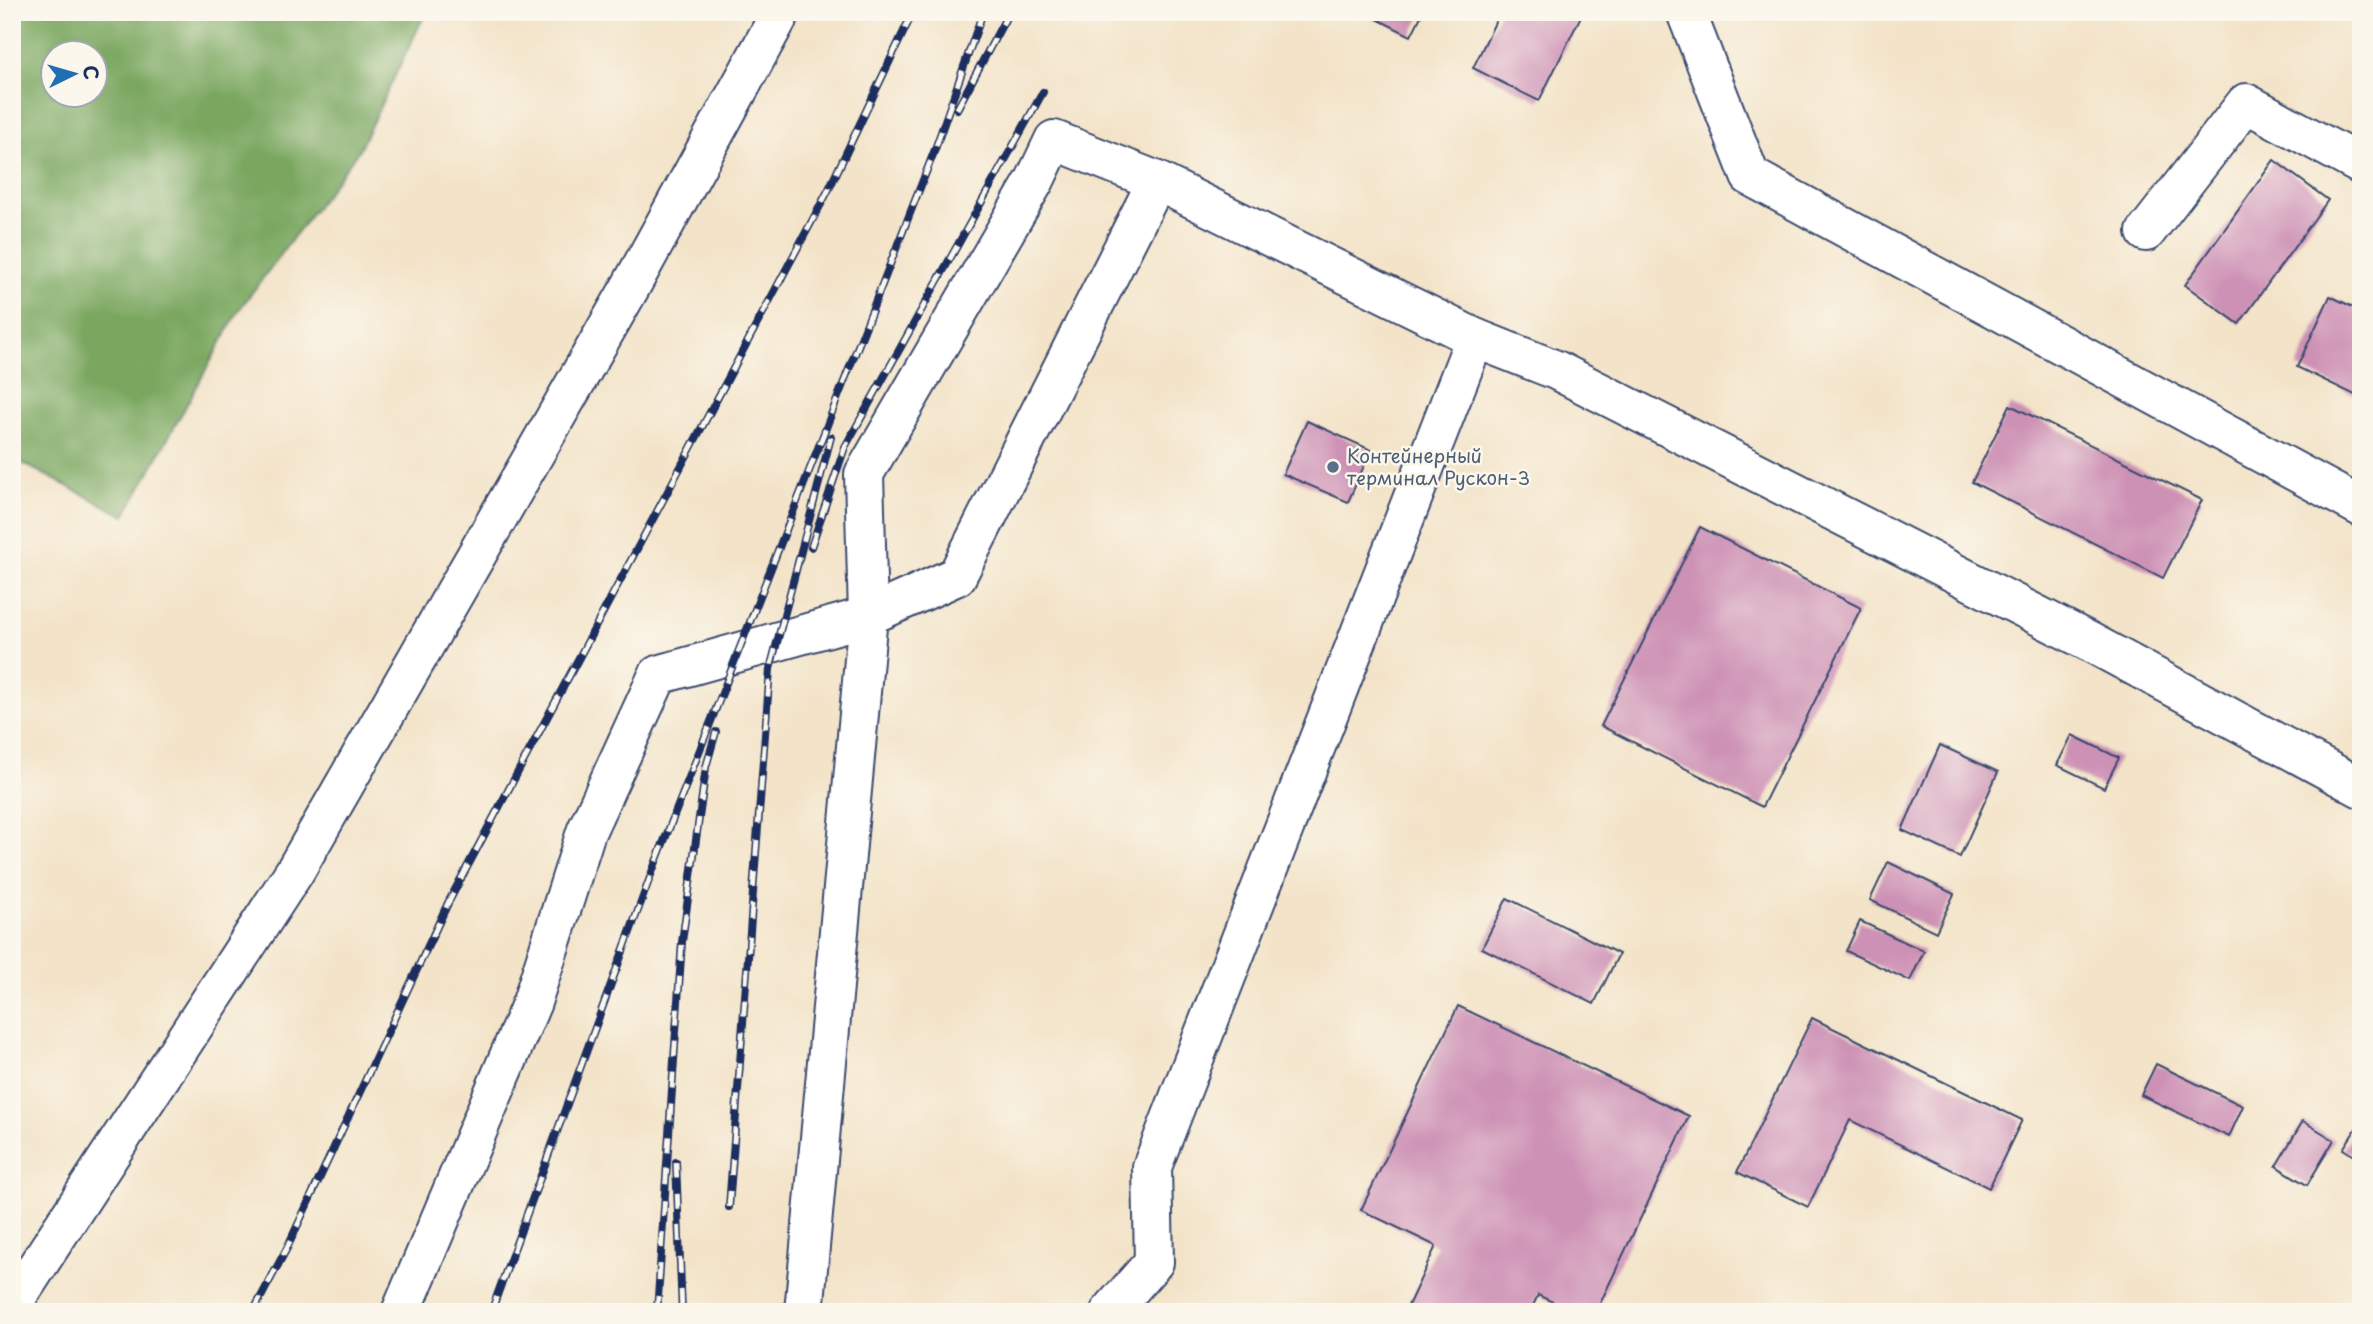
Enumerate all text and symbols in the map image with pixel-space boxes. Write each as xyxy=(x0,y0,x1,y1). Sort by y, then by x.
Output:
north arrow xyxy=(38,38,108,108)
text: С xyxy=(77,64,107,81)
place label: Контейнерный терминал Рускон-3 xyxy=(1347,441,1530,491)
marker: Контейнерный терминал Рускон-3 xyxy=(1325,459,1341,475)

